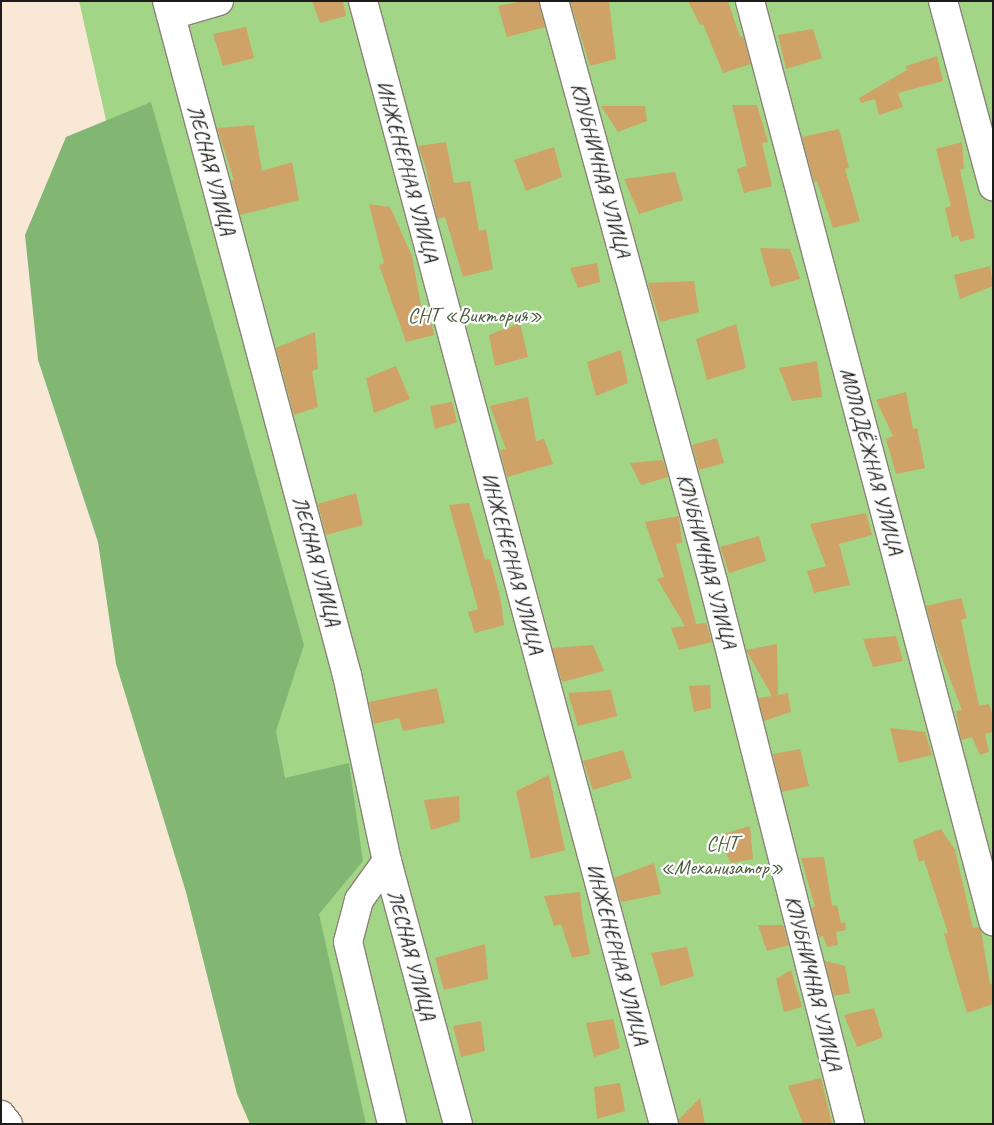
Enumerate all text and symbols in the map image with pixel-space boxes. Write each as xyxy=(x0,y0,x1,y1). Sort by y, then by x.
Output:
street label: ИНЖЕНЕРНАЯ УЛИЦА xyxy=(372,78,444,264)
street label: КЛУБНИЧНАЯ УЛИЦА xyxy=(566,80,636,260)
street label: ЛЕСНАЯ УЛИЦА xyxy=(183,102,241,238)
park label: СНТ «Виктория» xyxy=(408,302,542,328)
street label: МОЛОДЁЖНАЯ УЛИЦА xyxy=(835,365,909,557)
street label: ИНЖЕНЕРНАЯ УЛИЦА xyxy=(477,470,549,656)
street label: КЛУБНИЧНАЯ УЛИЦА xyxy=(672,471,742,651)
street label: ЛЕСНАЯ УЛИЦА xyxy=(288,493,346,629)
park label: СНТ «Механизатор» xyxy=(661,830,783,880)
street label: ИНЖЕНЕРНАЯ УЛИЦА xyxy=(582,861,654,1047)
street label: ЛЕСНАЯ УЛИЦА xyxy=(383,887,441,1023)
street label: КЛУБНИЧНАЯ УЛИЦА xyxy=(780,893,848,1073)

